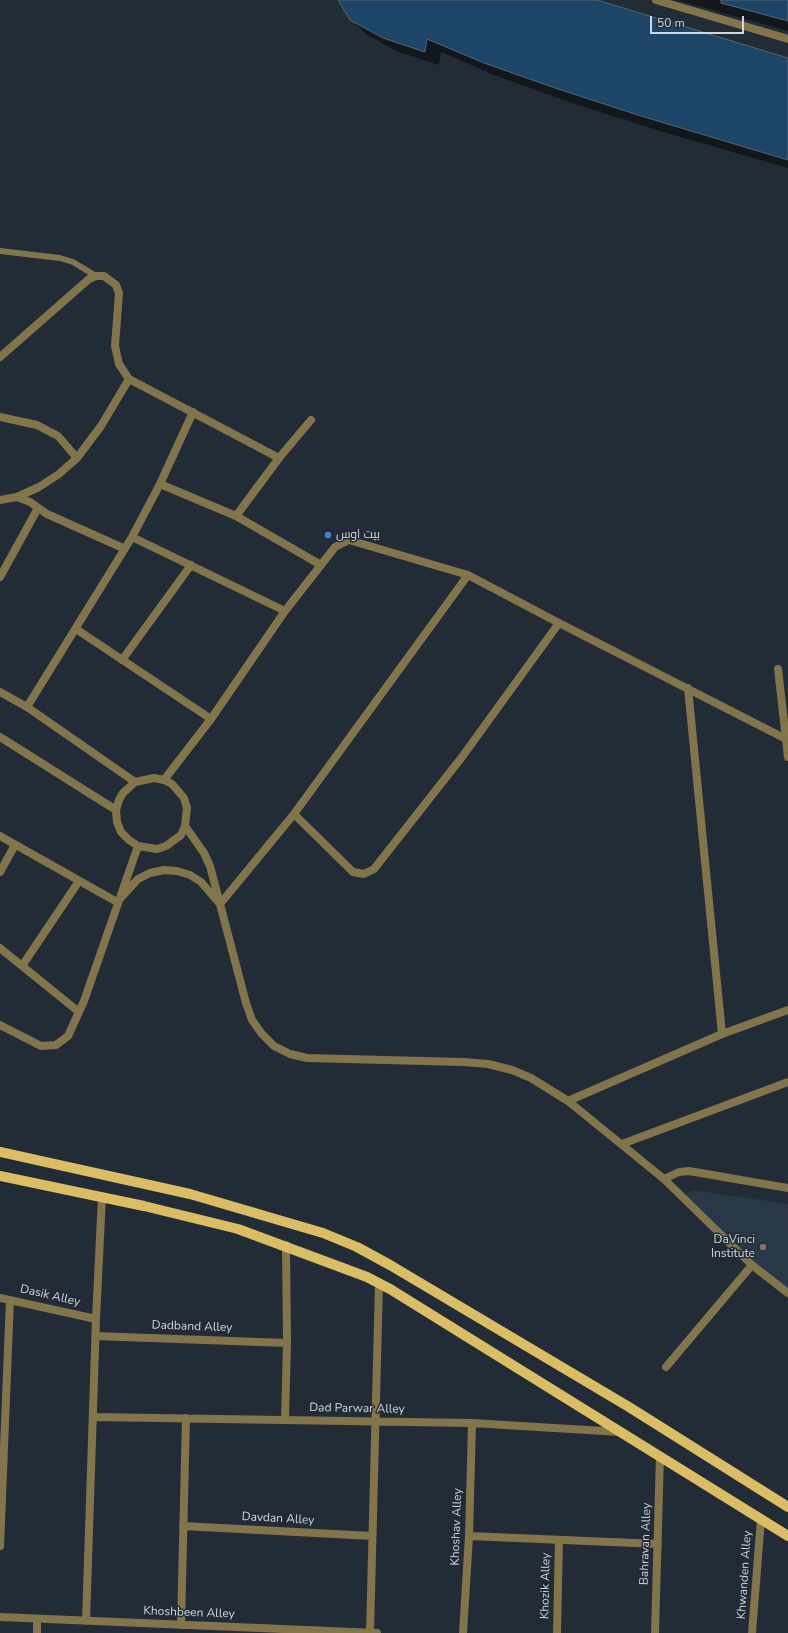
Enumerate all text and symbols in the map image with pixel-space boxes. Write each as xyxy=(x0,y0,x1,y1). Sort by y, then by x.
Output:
scale bar xyxy=(652,8,746,34)
text: 50 m xyxy=(657,15,685,31)
place label: بيت اوس xyxy=(336,528,380,542)
marker: بيت اوس xyxy=(323,530,333,540)
place label: DaVinci Institute xyxy=(711,1233,755,1261)
marker: DaVinci Institute xyxy=(758,1242,768,1252)
street label: Dasik Alley xyxy=(19,1282,81,1310)
street label: Dadband Alley xyxy=(151,1318,233,1336)
street label: Dad Parwar Alley xyxy=(309,1401,405,1417)
street label: Khoshav Alley xyxy=(448,1488,466,1566)
street label: Bahravan Alley xyxy=(637,1503,655,1585)
street label: Davdan Alley xyxy=(241,1510,315,1528)
street label: Khwanden Alley xyxy=(735,1530,755,1620)
street label: Khozik Alley xyxy=(538,1553,554,1619)
street label: Khoshbeen Alley xyxy=(143,1604,235,1622)

